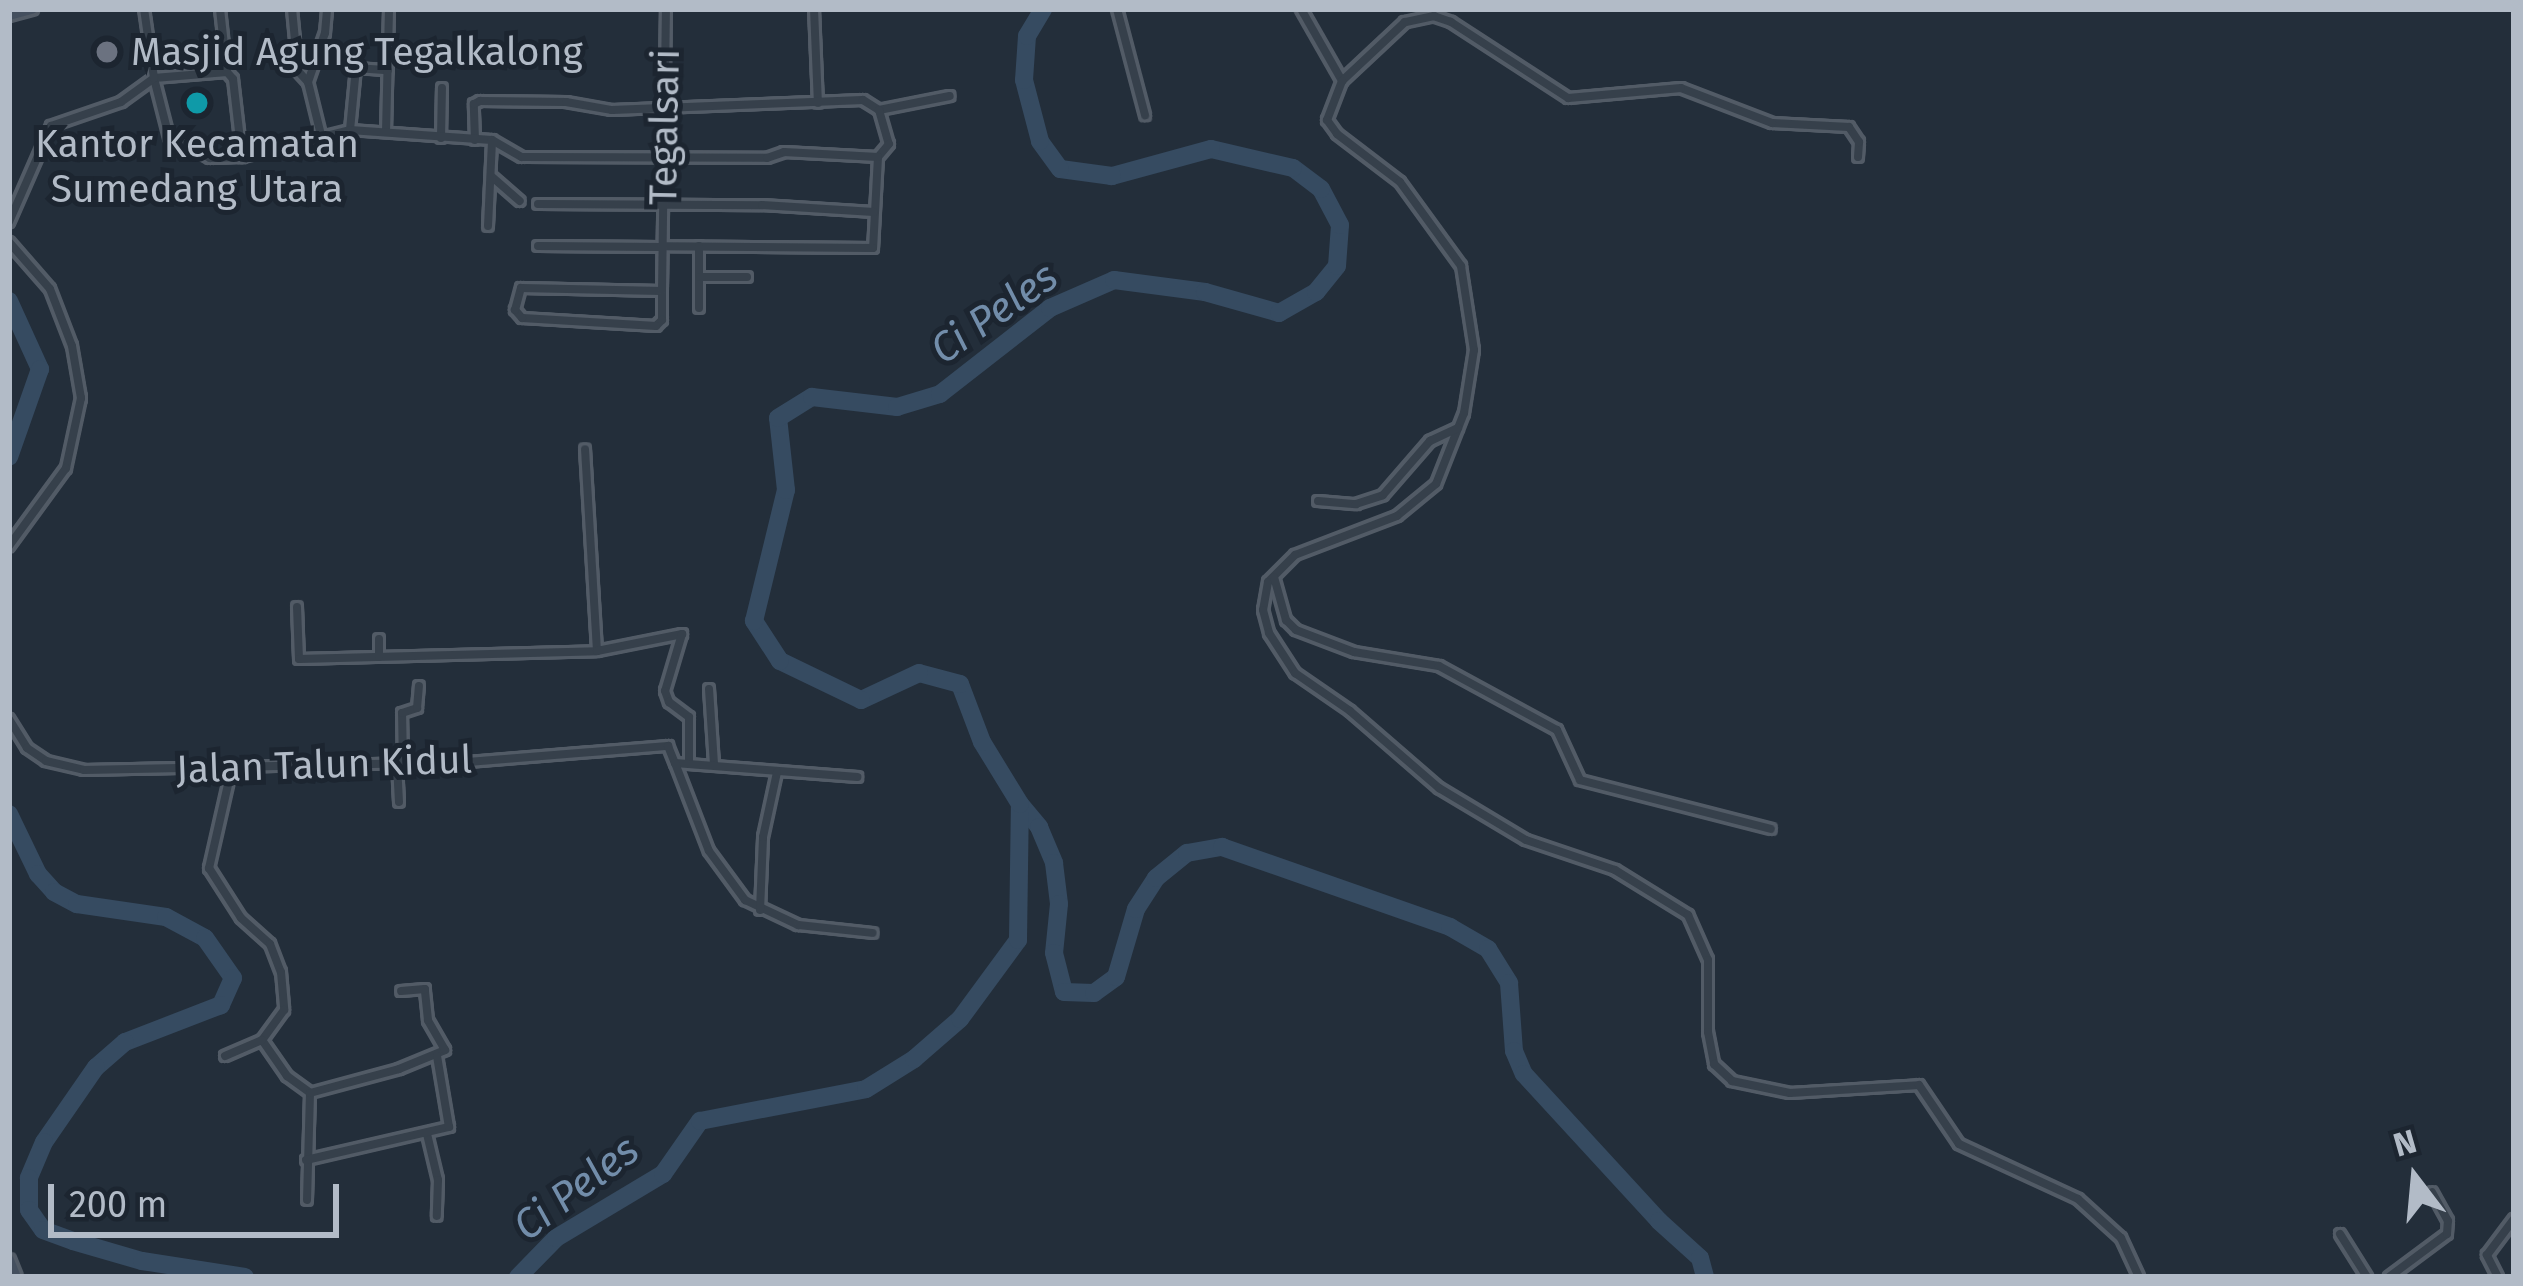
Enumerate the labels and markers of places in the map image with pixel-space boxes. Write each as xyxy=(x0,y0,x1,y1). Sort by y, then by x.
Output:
place label: Masjid Agung Tegalkalong xyxy=(131,29,583,75)
marker: Masjid Agung Tegalkalong xyxy=(94,39,120,65)
marker: Kantor Kecamatan Sumedang Utara xyxy=(184,90,210,116)
place label: Kantor Kecamatan Sumedang Utara xyxy=(35,122,359,213)

